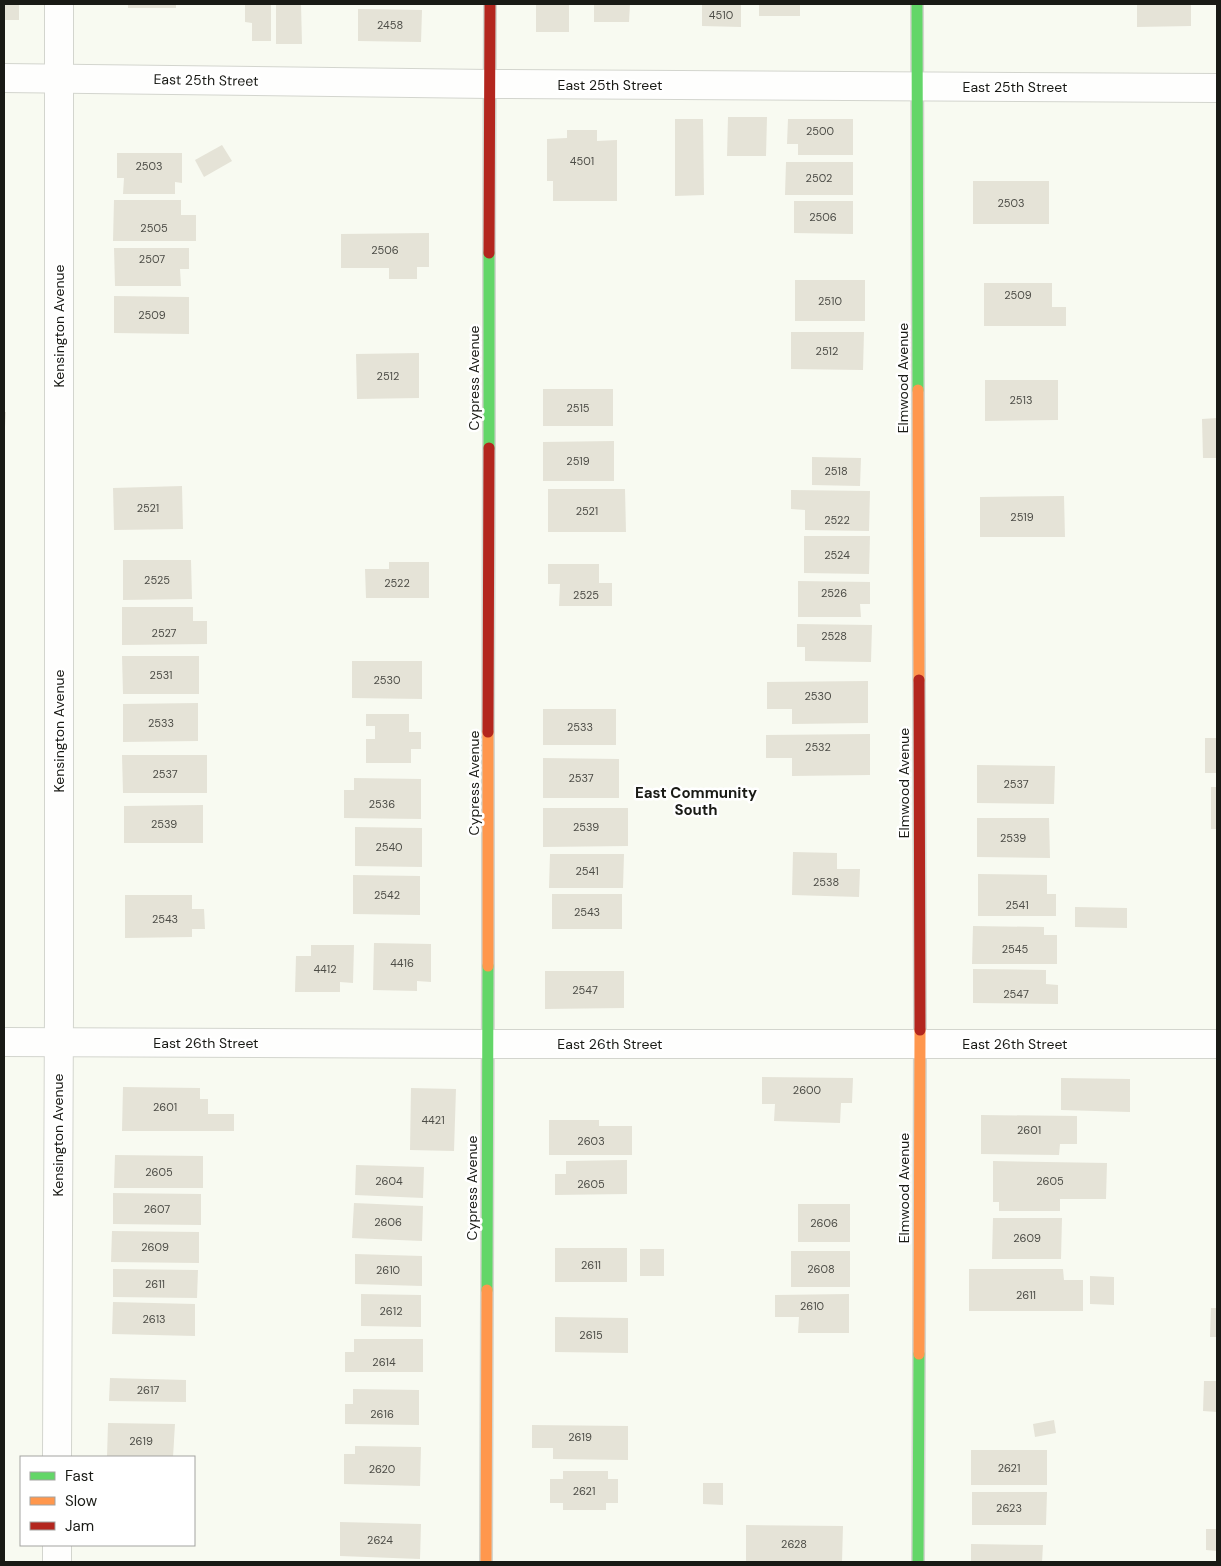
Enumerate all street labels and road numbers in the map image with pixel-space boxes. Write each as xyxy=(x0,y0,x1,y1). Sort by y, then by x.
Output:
street label: East 25th Street xyxy=(153,70,259,90)
street label: East 25th Street xyxy=(558,76,663,94)
street label: East 25th Street xyxy=(963,78,1068,96)
street label: Kensington Avenue xyxy=(50,265,68,387)
street label: Elmwood Avenue xyxy=(894,323,912,433)
street label: Cypress Avenue xyxy=(465,326,483,430)
street label: Kensington Avenue xyxy=(50,670,68,792)
street label: Elmwood Avenue xyxy=(895,728,913,838)
street label: Cypress Avenue xyxy=(465,731,483,835)
street label: East 26th Street xyxy=(153,1034,259,1052)
street label: East 26th Street xyxy=(557,1035,663,1053)
street label: East 26th Street xyxy=(962,1035,1068,1053)
street label: Kensington Avenue xyxy=(49,1074,67,1196)
street label: Elmwood Avenue xyxy=(895,1133,913,1243)
street label: Cypress Avenue xyxy=(463,1136,481,1240)

